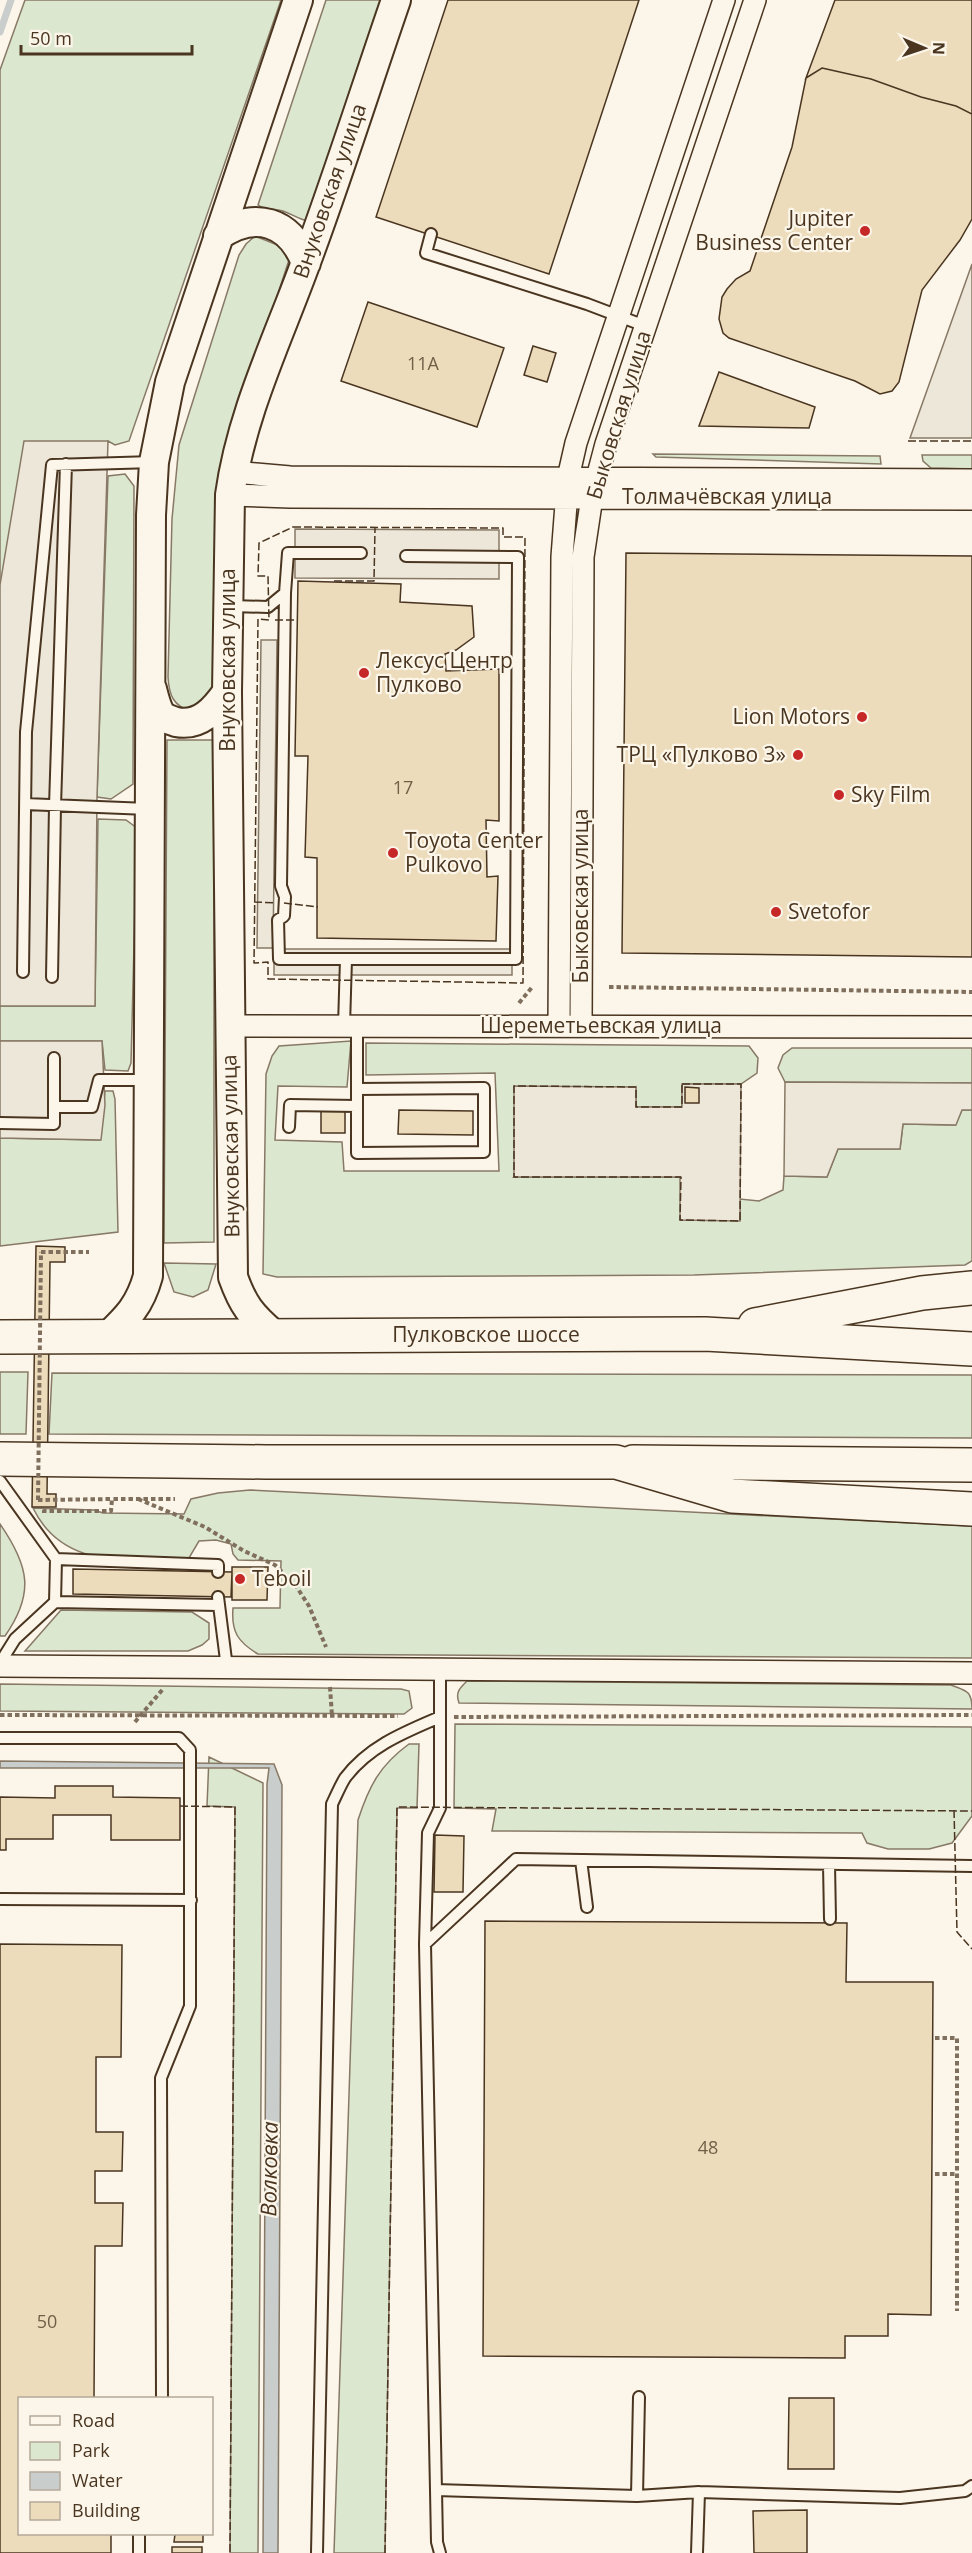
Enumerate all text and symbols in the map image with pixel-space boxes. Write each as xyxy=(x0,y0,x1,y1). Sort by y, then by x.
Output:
scale bar xyxy=(21,18,192,56)
north arrow xyxy=(894,18,954,78)
text: 50 m xyxy=(30,26,72,50)
text: N xyxy=(928,42,950,55)
street label: Внуковская улица xyxy=(286,99,372,282)
place label: Jupiter Business Center xyxy=(695,204,853,256)
marker: Jupiter Business Center xyxy=(858,224,872,238)
street label: Быковская улица xyxy=(579,327,657,502)
house number: 11А xyxy=(407,351,440,375)
street label: Толмачёвская улица xyxy=(622,482,832,510)
street label: Внуковская улица xyxy=(213,568,241,752)
place label: Лексус Центр Пулково xyxy=(376,646,513,698)
marker: Лексус Центр Пулково xyxy=(357,666,371,680)
place label: Lion Motors xyxy=(733,702,850,730)
marker: Lion Motors xyxy=(855,710,869,724)
place label: ТРЦ «Пулково 3» xyxy=(617,740,786,768)
marker: ТРЦ «Пулково 3» xyxy=(791,748,805,762)
house number: 17 xyxy=(393,775,413,799)
place label: Sky Film xyxy=(851,780,930,808)
marker: Sky Film xyxy=(832,788,846,802)
street label: Быковская улица xyxy=(566,809,594,983)
place label: Toyota Center Pulkovo xyxy=(405,826,543,878)
marker: Toyota Center Pulkovo xyxy=(386,846,400,860)
place label: Svetofor xyxy=(788,897,871,925)
marker: Svetofor xyxy=(769,905,783,919)
street label: Шереметьевская улица xyxy=(480,1011,722,1039)
street label: Внуковская улица xyxy=(214,1054,246,1238)
street label: Пулковское шоссе xyxy=(392,1320,580,1348)
place label: Teboil xyxy=(252,1564,311,1592)
marker: Teboil xyxy=(233,1572,247,1586)
water label: Волковка xyxy=(252,2121,284,2217)
house number: 48 xyxy=(698,2135,718,2159)
house number: 50 xyxy=(37,2309,57,2333)
legend xyxy=(18,2397,213,2535)
text: Road xyxy=(72,2408,115,2432)
text: Park xyxy=(72,2438,110,2462)
text: Water xyxy=(72,2468,123,2492)
text: Building xyxy=(72,2498,140,2522)

